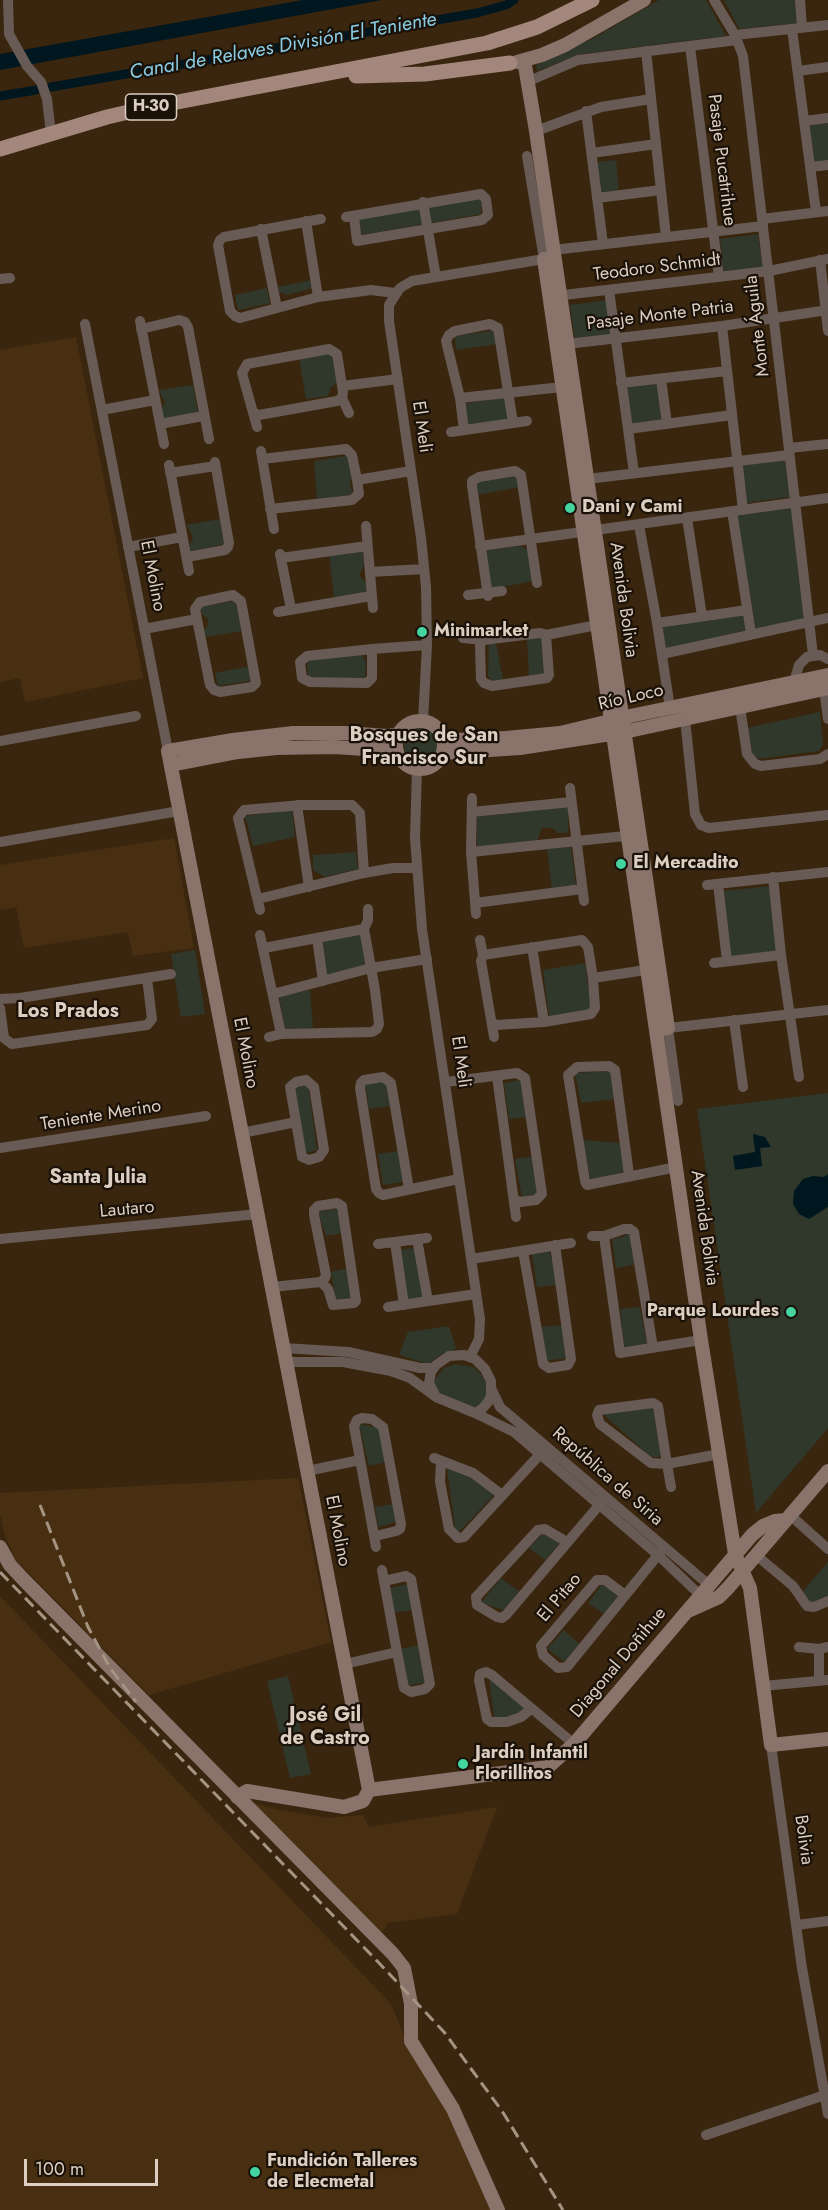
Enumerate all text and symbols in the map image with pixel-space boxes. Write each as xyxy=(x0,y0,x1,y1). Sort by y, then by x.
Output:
water label: Canal de Relaves División El Teniente xyxy=(128,8,438,86)
street label: Pasaje Pucatrihue xyxy=(702,93,740,227)
road number: H-30 xyxy=(126,94,176,120)
street label: Teodoro Schmidt xyxy=(592,249,722,287)
street label: Monte Águila xyxy=(741,274,775,378)
street label: Pasaje Monte Patria xyxy=(585,296,735,336)
street label: El Meli xyxy=(407,400,435,454)
place label: Dani y Cami xyxy=(582,497,682,519)
marker: Dani y Cami xyxy=(563,501,577,515)
street label: El Molino xyxy=(135,539,169,613)
street label: Avenida Bolivia xyxy=(604,541,642,659)
place label: Minimarket xyxy=(434,621,528,643)
marker: Minimarket xyxy=(415,625,429,639)
street label: Río Loco xyxy=(596,680,666,716)
district label: Bosques de San Francisco Sur xyxy=(349,724,499,771)
place label: El Mercadito xyxy=(633,853,739,875)
marker: El Mercadito xyxy=(614,857,628,871)
district label: Los Prados xyxy=(17,1000,119,1024)
street label: El Molino xyxy=(228,1016,262,1090)
street label: El Meli xyxy=(446,1035,474,1089)
street label: Teniente Merino xyxy=(39,1096,163,1136)
district label: Santa Julia xyxy=(49,1166,147,1190)
street label: Avenida Bolivia xyxy=(685,1169,723,1287)
street label: Lautaro xyxy=(99,1197,155,1223)
place label: Parque Lourdes xyxy=(647,1301,779,1323)
marker: Parque Lourdes xyxy=(784,1305,798,1319)
street label: República de Siria xyxy=(547,1423,667,1531)
street label: El Molino xyxy=(320,1494,354,1568)
street label: El Pitao xyxy=(533,1569,587,1627)
street label: Diagonal Doñihue xyxy=(566,1603,672,1723)
district label: José Gil de Castro xyxy=(280,1704,370,1751)
place label: Jardín Infantil Florillitos xyxy=(475,1743,588,1786)
marker: Jardín Infantil Florillitos xyxy=(456,1757,470,1771)
street label: Bolivia xyxy=(789,1814,817,1866)
scale bar xyxy=(27,2147,160,2185)
place label: Fundición Talleres de Elecmetal xyxy=(267,2151,417,2194)
text: 100 m xyxy=(35,2156,84,2182)
marker: Fundición Talleres de Elecmetal xyxy=(248,2165,262,2179)

